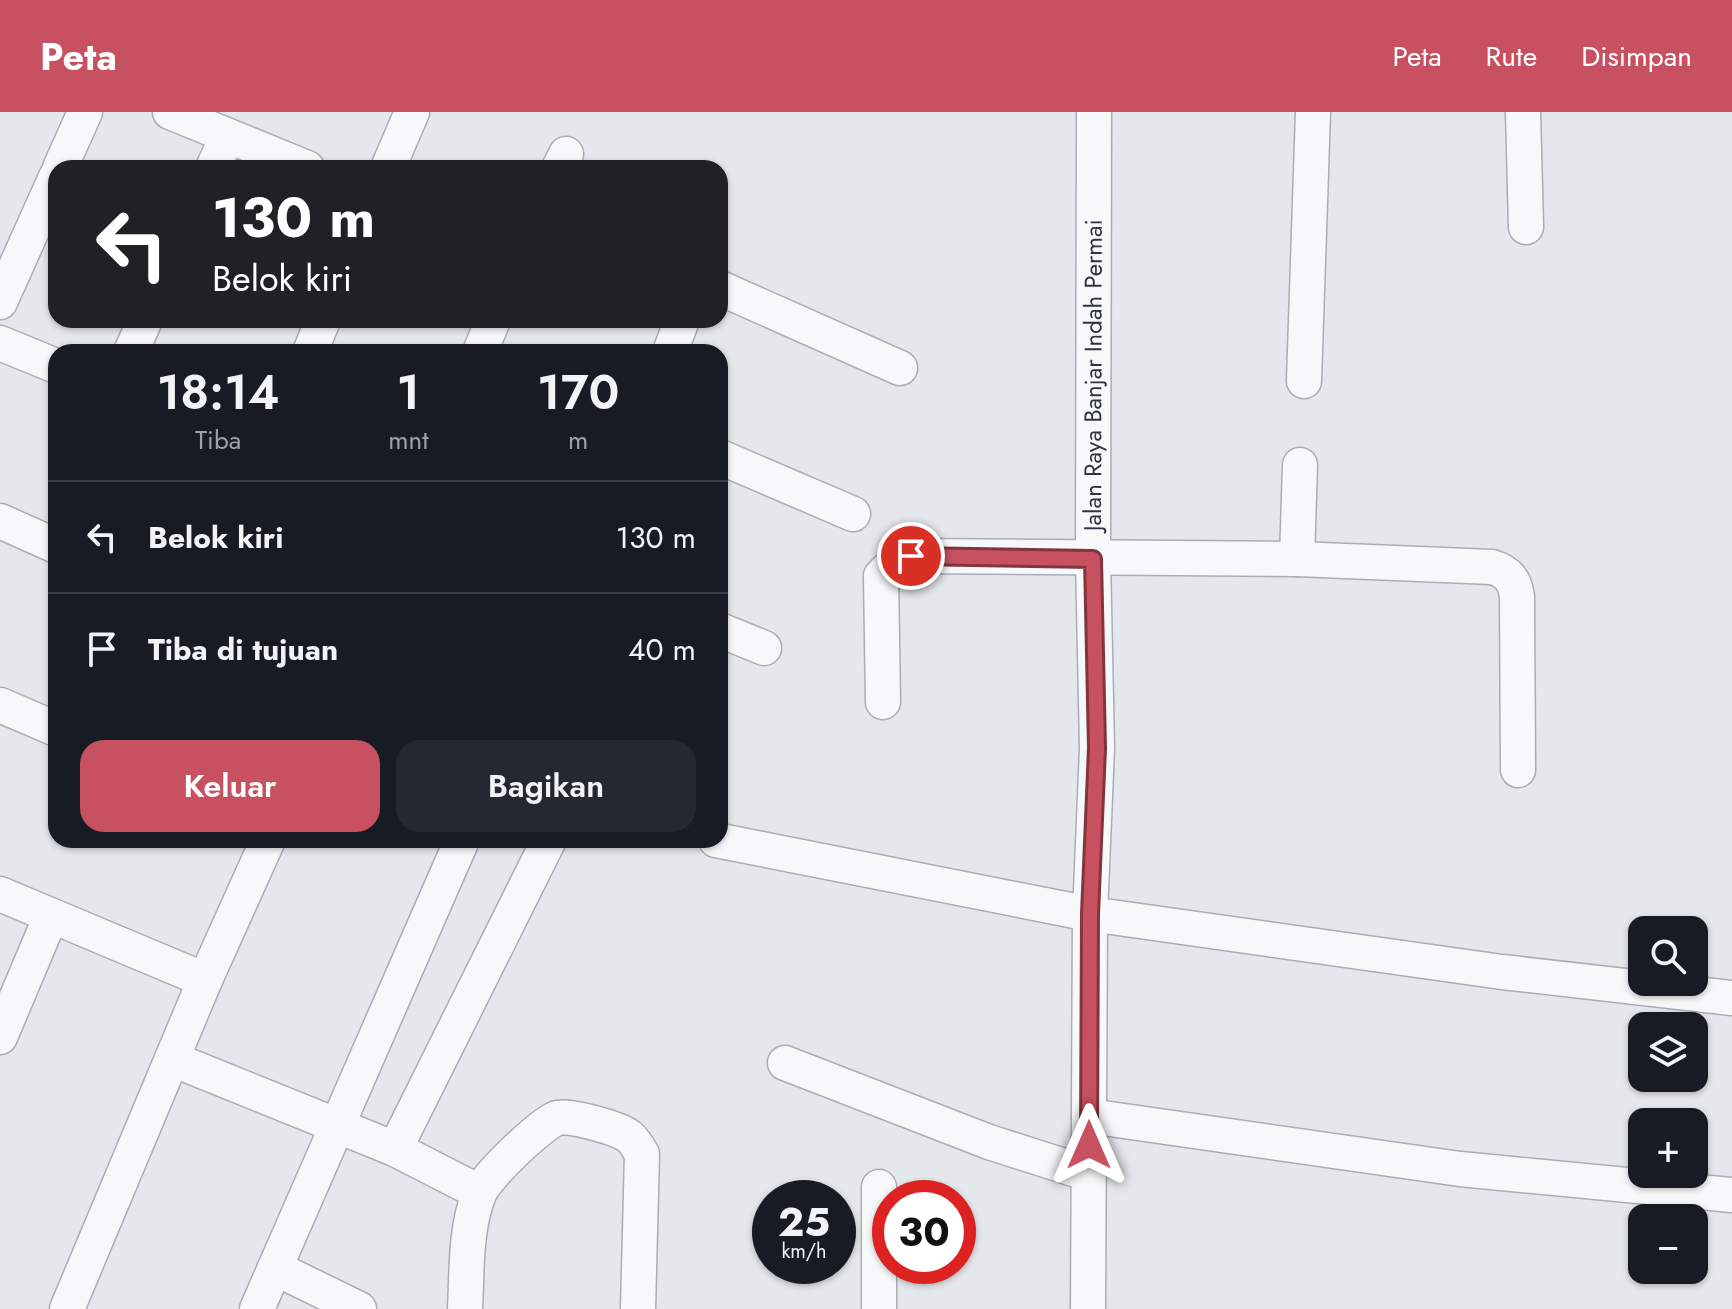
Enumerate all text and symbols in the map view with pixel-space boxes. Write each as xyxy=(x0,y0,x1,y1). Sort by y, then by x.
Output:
text: Peta xyxy=(40,29,117,84)
text: Peta xyxy=(1392,36,1442,77)
text: Rute xyxy=(1486,36,1537,77)
text: Disimpan xyxy=(1581,36,1692,77)
text: 130 m xyxy=(212,177,375,258)
icon: left xyxy=(80,192,184,296)
street label: Jalan Raya Banjar Indah Permai xyxy=(1075,219,1111,534)
text: Belok kiri xyxy=(212,252,352,304)
text: 18:14 xyxy=(157,358,280,427)
text: 1 xyxy=(397,358,420,427)
text: 170 xyxy=(537,358,619,427)
text: Tiba xyxy=(195,421,241,459)
text: mnt xyxy=(388,421,428,459)
text: m xyxy=(568,421,588,459)
icon: left xyxy=(80,515,124,559)
text: Belok kiri xyxy=(148,516,283,559)
text: 130 m xyxy=(616,516,696,559)
pin xyxy=(877,522,945,590)
icon: arrive xyxy=(889,534,933,578)
icon: arrive xyxy=(80,627,124,671)
text: Tiba di tujuan xyxy=(148,628,338,671)
text: 40 m xyxy=(628,628,696,671)
button: Keluar xyxy=(80,740,380,832)
button: Bagikan xyxy=(396,740,696,832)
map controls xyxy=(1628,916,1708,1284)
button: search xyxy=(1628,916,1708,996)
button: layers xyxy=(1628,1012,1708,1092)
position arrow xyxy=(1047,1103,1131,1187)
button: + xyxy=(1628,1108,1708,1188)
speed limit sign: 30 xyxy=(872,1180,976,1284)
text: 25 xyxy=(778,1193,830,1251)
button: − xyxy=(1628,1204,1708,1284)
text: km/h xyxy=(781,1237,827,1266)

